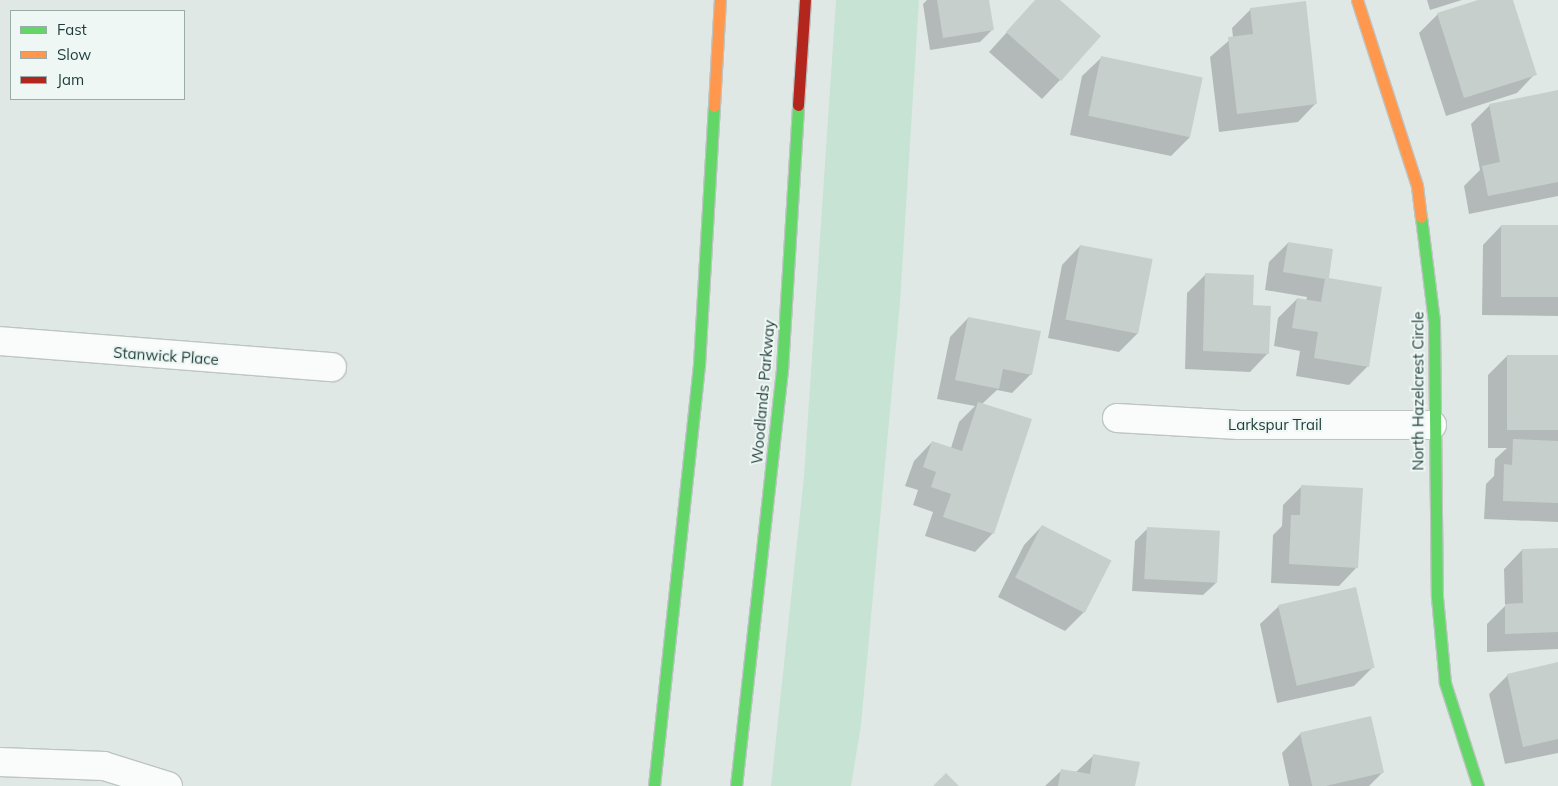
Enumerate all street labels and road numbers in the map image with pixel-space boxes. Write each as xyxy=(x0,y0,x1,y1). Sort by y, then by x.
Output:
street label: North Hazelcrest Circle xyxy=(1409,311,1427,471)
street label: Woodlands Parkway xyxy=(748,319,778,465)
street label: Stanwick Place xyxy=(113,343,219,369)
street label: Larkspur Trail xyxy=(1228,416,1322,434)

